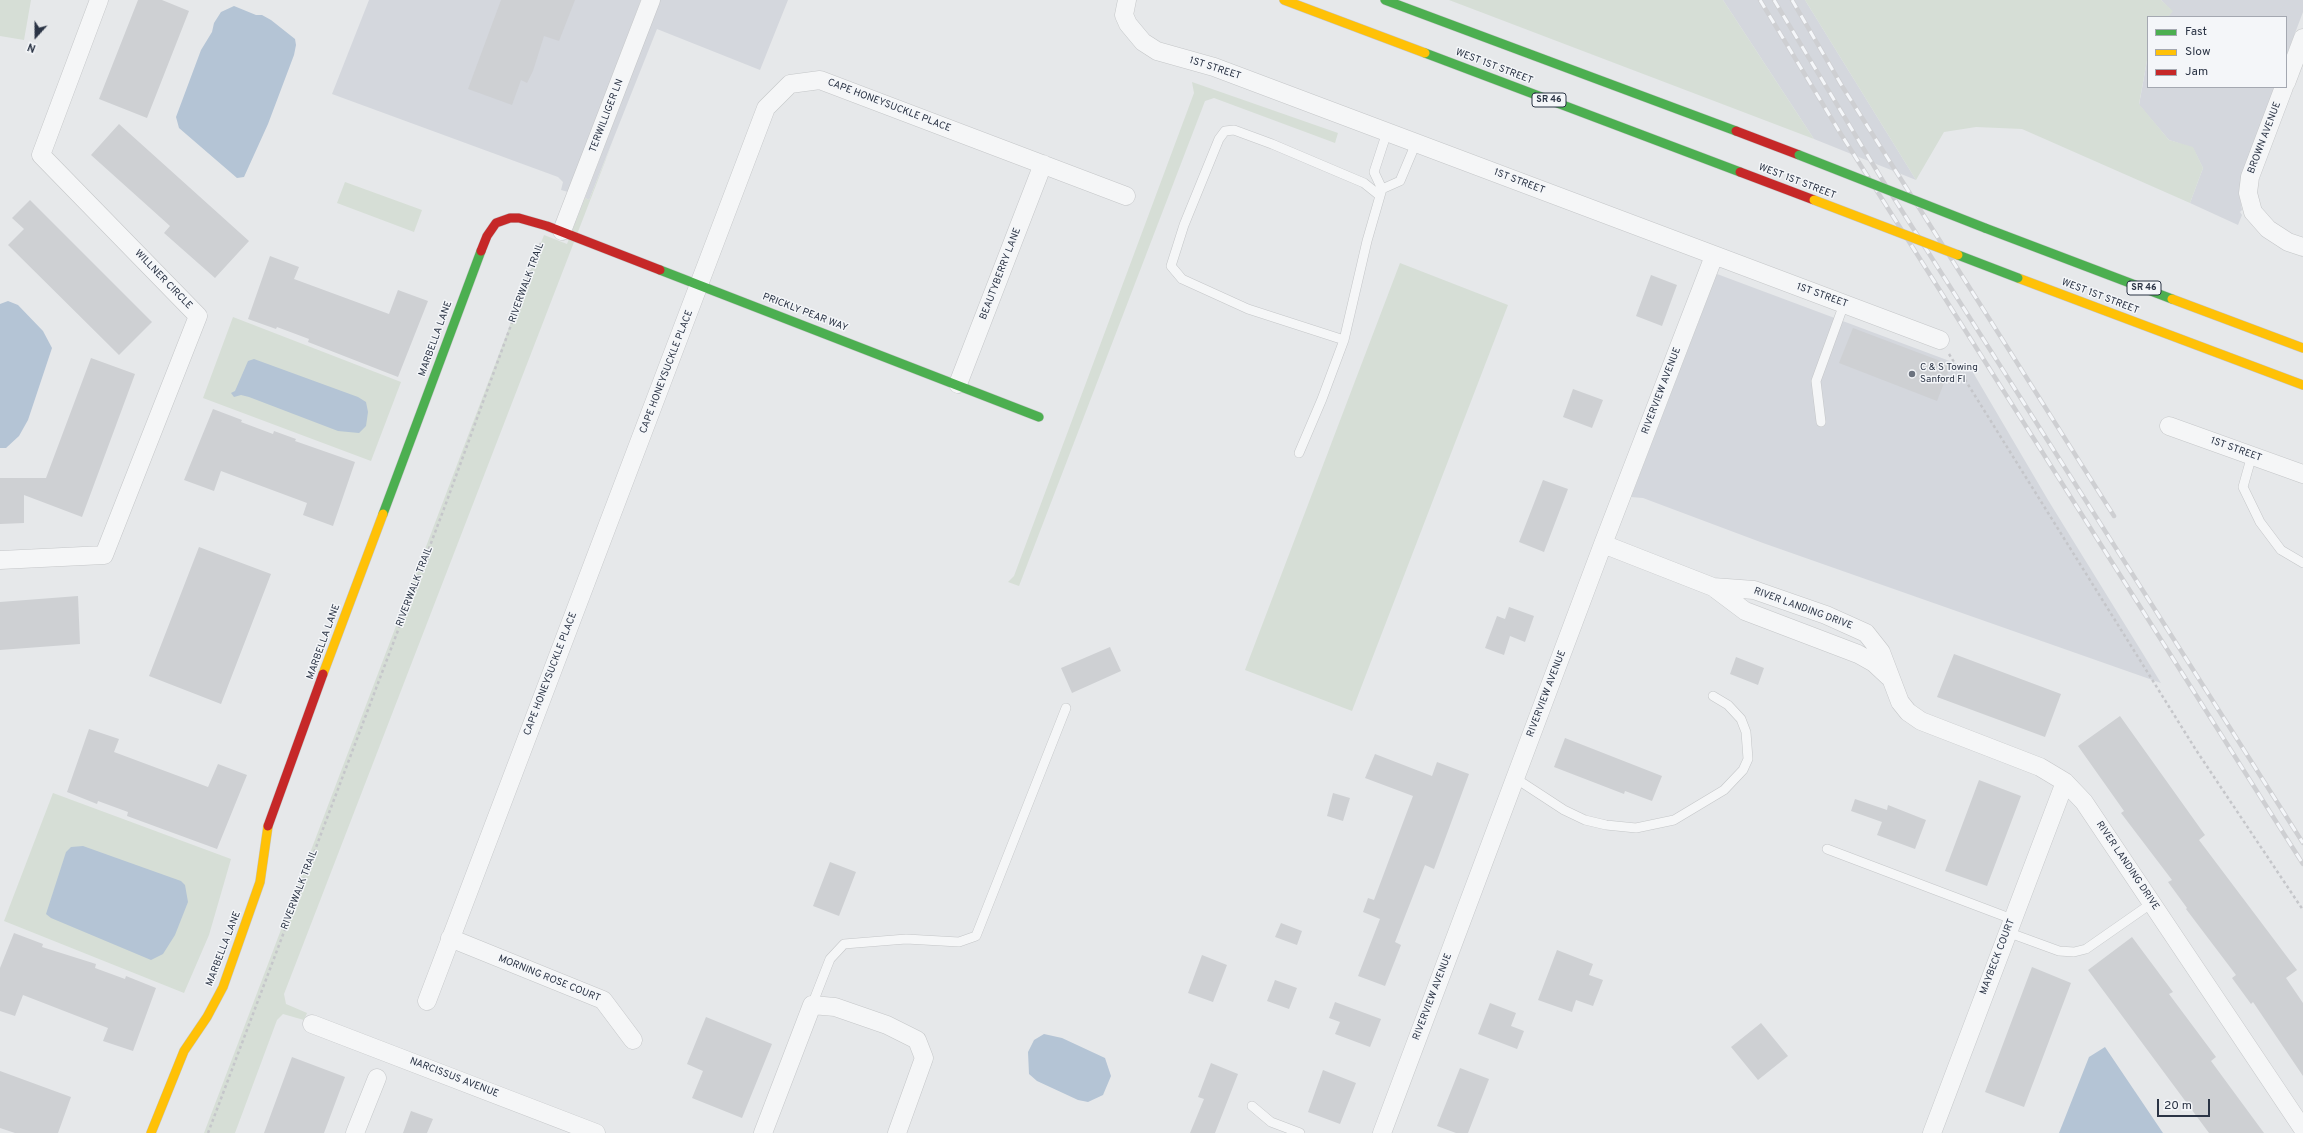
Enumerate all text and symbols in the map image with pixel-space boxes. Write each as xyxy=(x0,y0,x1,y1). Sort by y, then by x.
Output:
north arrow xyxy=(16,16,56,56)
legend xyxy=(2147,16,2287,88)
text: Fast xyxy=(2185,24,2207,40)
text: N xyxy=(26,39,38,55)
text: Slow xyxy=(2185,44,2211,60)
street label: WEST 1ST STREET xyxy=(1454,47,1534,87)
street label: 1ST STREET xyxy=(1188,55,1242,83)
text: Jam xyxy=(2185,64,2208,80)
street label: CAPE HONEYSUCKLE PLACE xyxy=(826,77,952,135)
street label: TERWILLIGER LN xyxy=(587,78,627,154)
road number: SR 46 xyxy=(1532,93,1566,107)
street label: BROWN AVENUE xyxy=(2246,100,2284,176)
street label: WEST 1ST STREET xyxy=(1757,162,1837,202)
street label: 1ST STREET xyxy=(1492,167,1546,197)
street label: BEAUTYBERRY LANE xyxy=(978,226,1024,322)
street label: RIVERWALK TRAIL xyxy=(507,241,547,325)
street label: WILLNER CIRCLE xyxy=(132,248,194,312)
street label: WEST 1ST STREET xyxy=(2060,277,2140,317)
street label: 1ST STREET xyxy=(1795,281,1849,311)
road number: SR 46 xyxy=(2127,281,2161,295)
street label: PRICKLY PEAR WAY xyxy=(761,291,849,335)
street label: MARBELLA LANE xyxy=(417,300,455,378)
street label: CAPE HONEYSUCKLE PLACE xyxy=(638,309,696,435)
street label: RIVERVIEW AVENUE xyxy=(1640,346,1684,436)
place label: C & S Towing Sanford Fl xyxy=(1920,362,1978,386)
marker: C & S Towing Sanford Fl xyxy=(1907,369,1917,379)
street label: 1ST STREET xyxy=(2209,435,2263,465)
street label: RIVERWALK TRAIL xyxy=(394,545,436,629)
street label: RIVER LANDING DRIVE xyxy=(1752,585,1854,633)
street label: MARBELLA LANE xyxy=(305,603,343,681)
street label: CAPE HONEYSUCKLE PLACE xyxy=(522,611,580,737)
street label: RIVERVIEW AVENUE xyxy=(1525,649,1569,739)
street label: RIVER LANDING DRIVE xyxy=(2093,819,2161,913)
street label: RIVERWALK TRAIL xyxy=(279,848,321,932)
street label: MARBELLA LANE xyxy=(204,910,244,988)
street label: MAYBECK COURT xyxy=(1978,917,2018,997)
street label: RIVERVIEW AVENUE xyxy=(1411,952,1455,1042)
street label: MORNING ROSE COURT xyxy=(496,953,602,1005)
street label: NARCISSUS AVENUE xyxy=(408,1055,500,1101)
scale bar xyxy=(2159,1091,2212,1117)
text: 20 m xyxy=(2164,1098,2192,1114)

